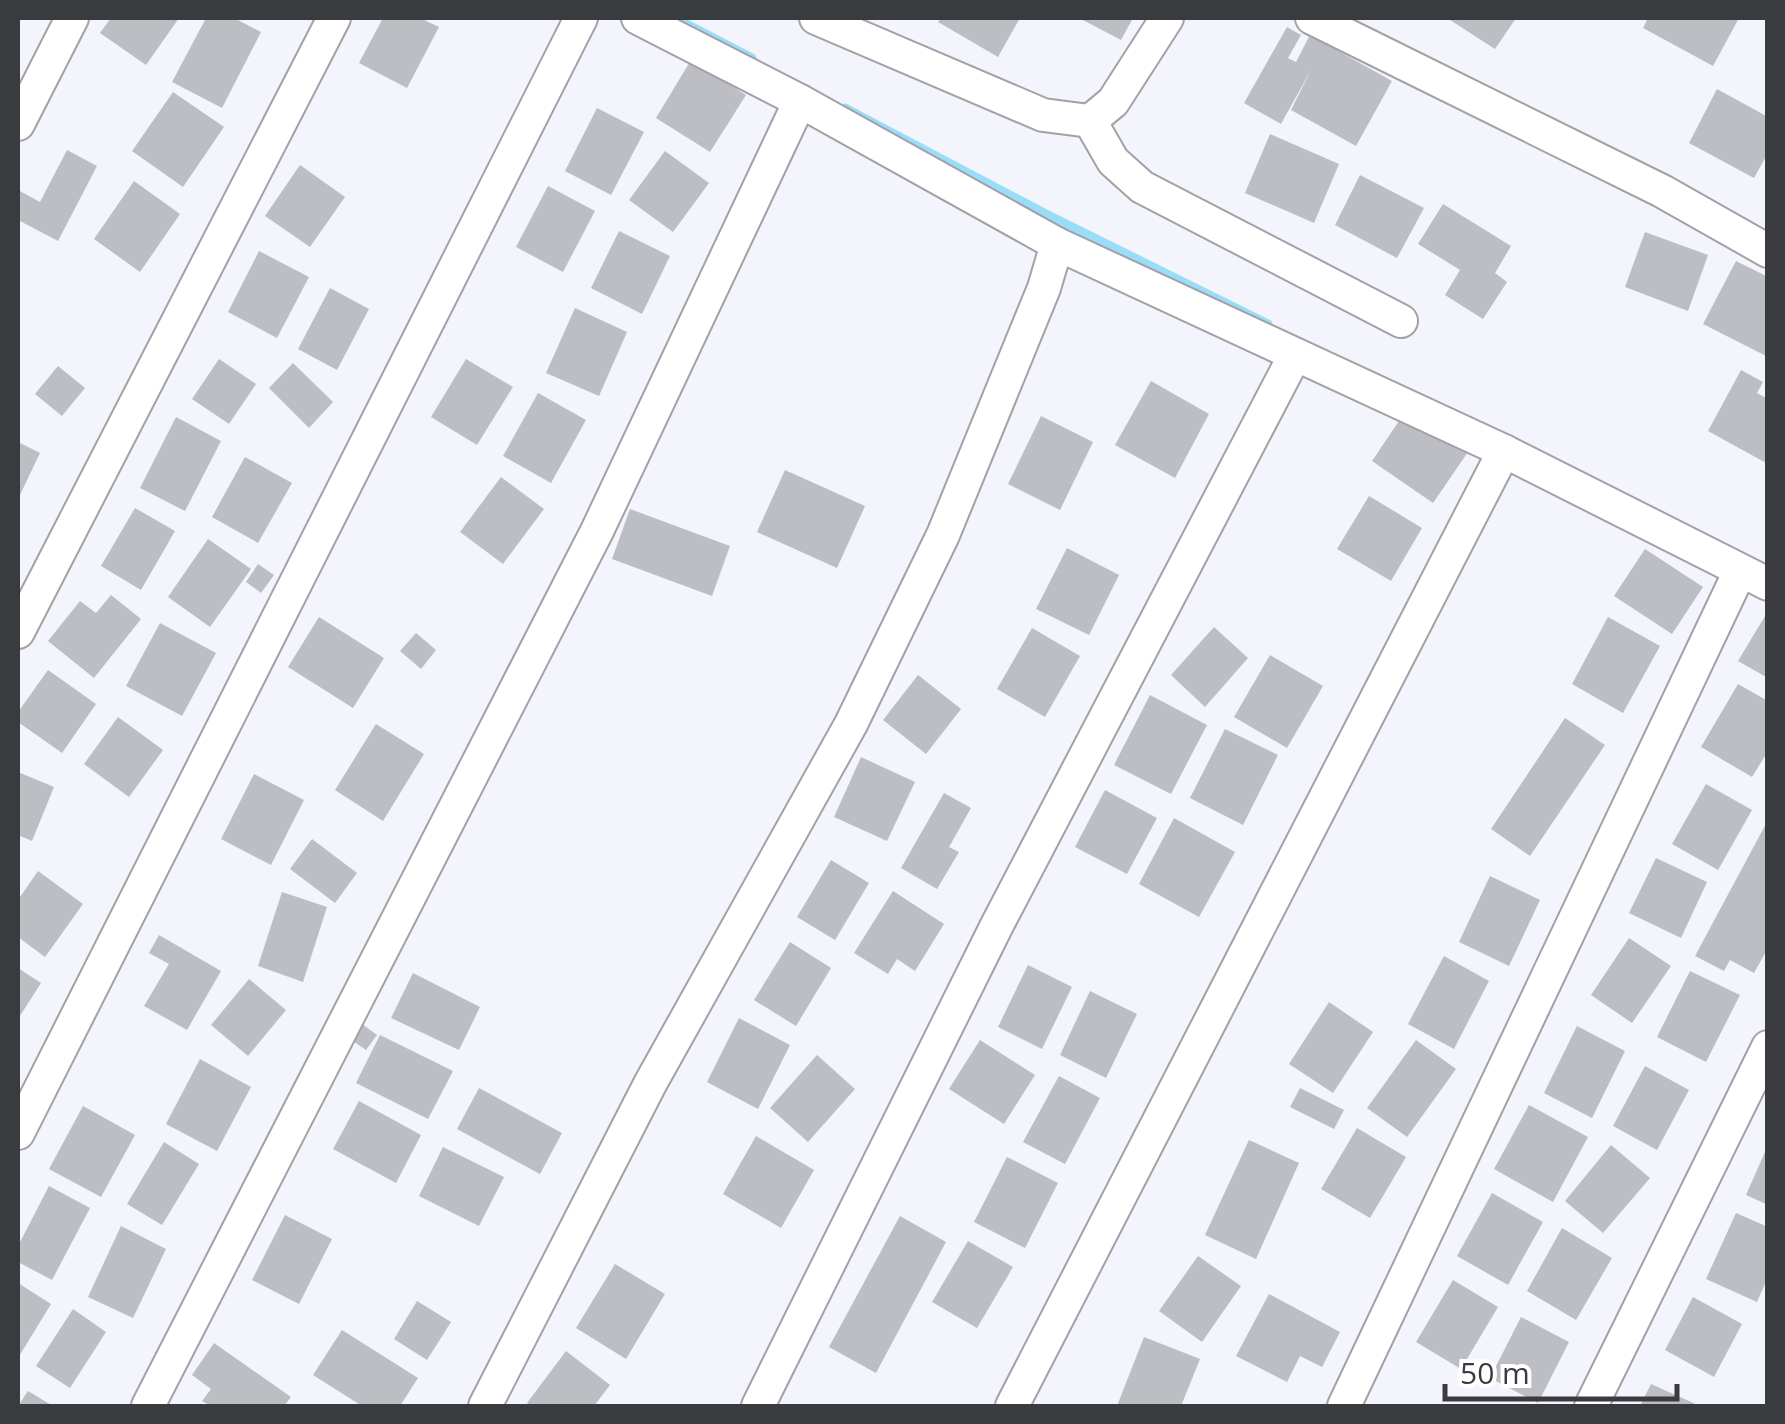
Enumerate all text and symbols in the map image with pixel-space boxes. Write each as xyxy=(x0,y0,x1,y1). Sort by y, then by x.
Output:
scale bar xyxy=(1445,1339,1678,1401)
text: 50 m xyxy=(1460,1352,1530,1393)

